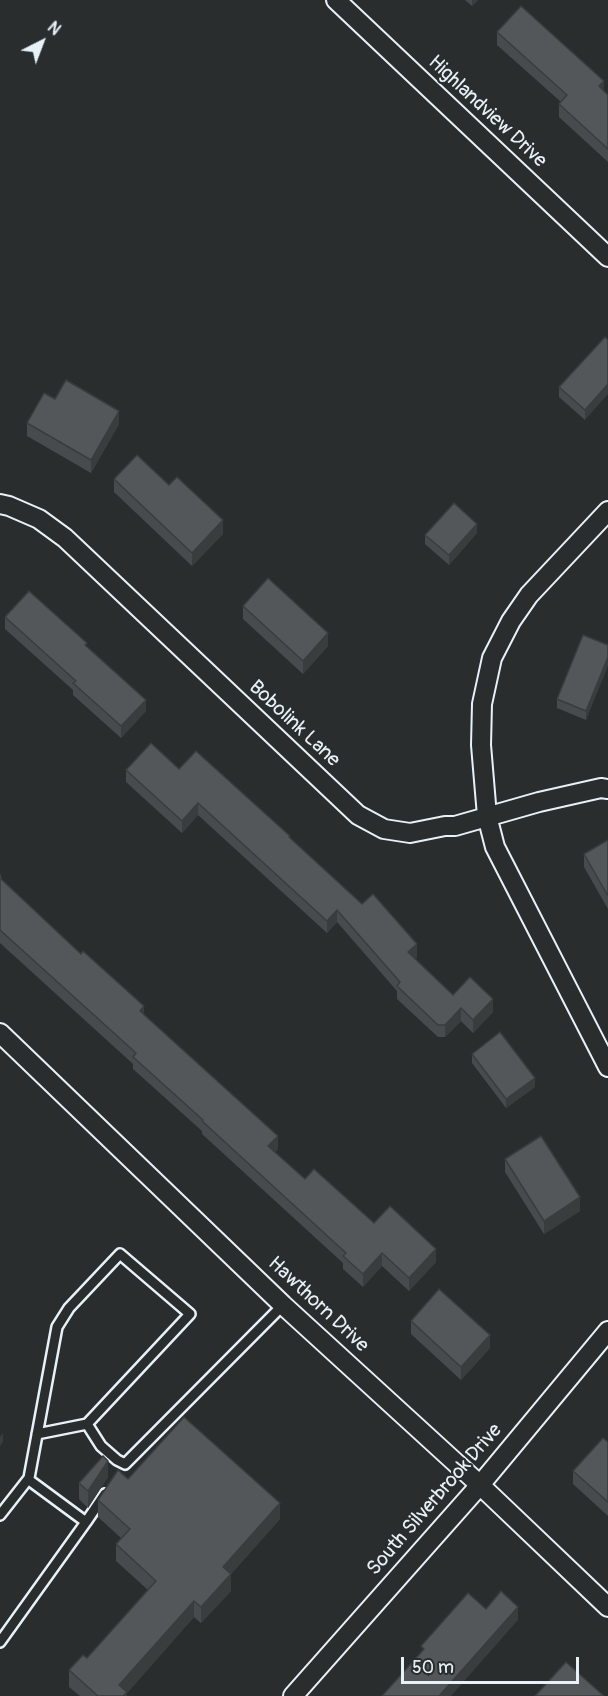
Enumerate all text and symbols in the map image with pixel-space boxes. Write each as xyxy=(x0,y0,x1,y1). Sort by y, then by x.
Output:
north arrow xyxy=(12,12,72,72)
text: N xyxy=(43,18,65,40)
street label: Highlandview Drive xyxy=(423,51,551,173)
street label: Bobolink Lane xyxy=(243,676,345,772)
street label: Hawthorn Drive xyxy=(263,1252,373,1358)
street label: South Silverbrook Drive xyxy=(362,1419,508,1581)
scale bar xyxy=(404,1645,582,1683)
text: 50 m xyxy=(412,1656,454,1679)

